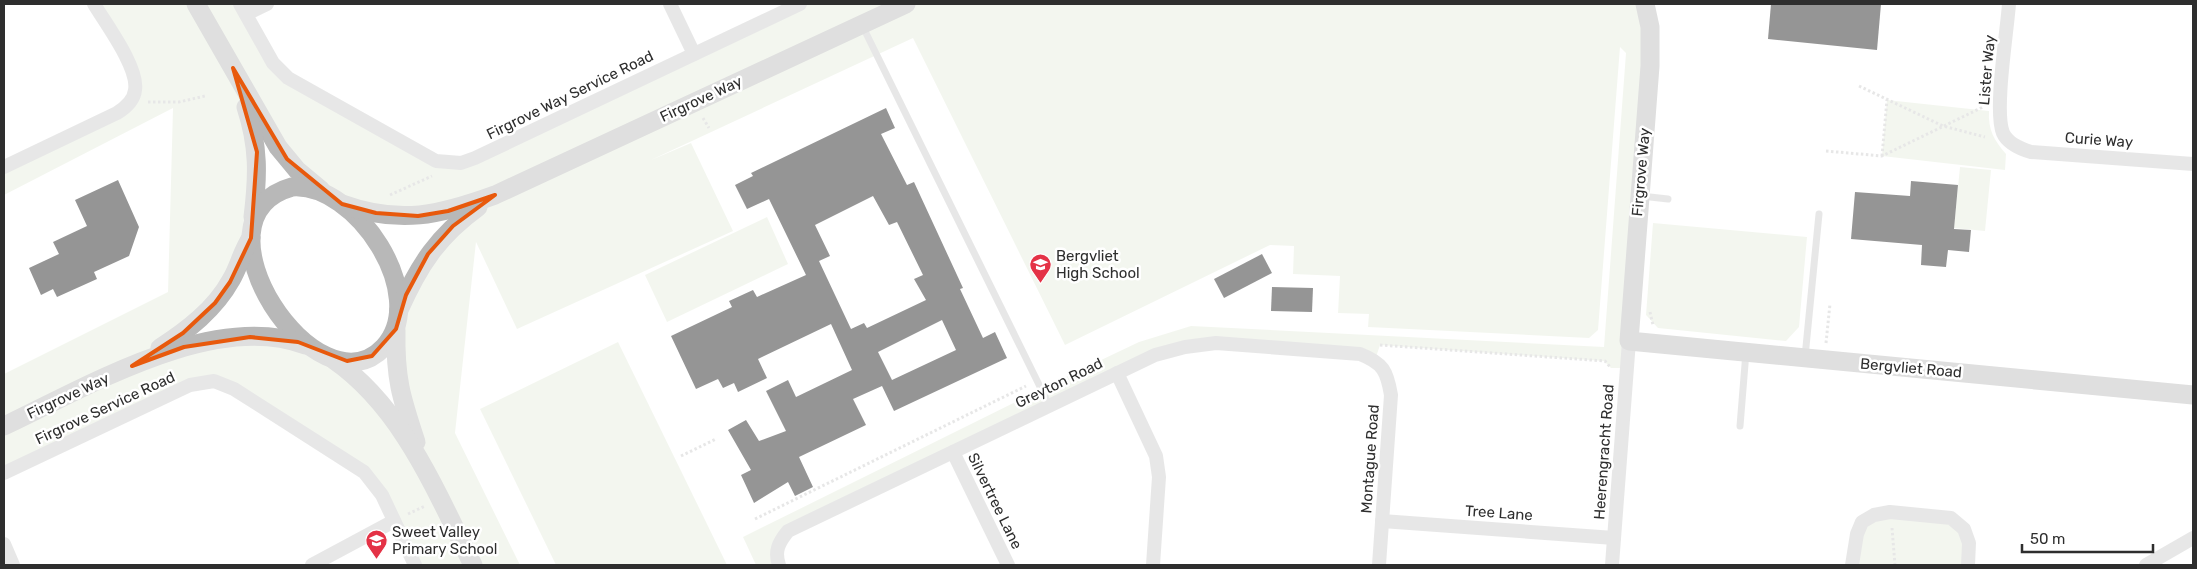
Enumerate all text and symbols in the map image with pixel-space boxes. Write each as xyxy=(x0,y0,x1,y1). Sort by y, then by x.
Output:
street label: Lister Way xyxy=(1975,34,1999,106)
street label: Firgrove Way Service Road xyxy=(484,47,656,143)
street label: Firgrove Way xyxy=(657,72,745,126)
street label: Firgrove Way xyxy=(1628,127,1654,217)
street label: Curie Way xyxy=(2064,129,2134,151)
place label: Bergvliet High School xyxy=(1056,247,1140,282)
school or university icon: Bergvliet High School xyxy=(1028,253,1052,284)
street label: Greyton Road xyxy=(1012,354,1106,412)
street label: Bergvliet Road xyxy=(1859,355,1963,381)
street label: Firgrove Service Road xyxy=(32,368,178,448)
street label: Firgrove Way xyxy=(24,369,112,423)
street label: Heerengracht Road xyxy=(1590,384,1618,520)
street label: Montague Road xyxy=(1357,404,1383,514)
street label: Silvertree Lane xyxy=(964,450,1026,552)
street label: Tree Lane xyxy=(1465,502,1533,524)
scale bar xyxy=(2022,522,2153,554)
place label: Sweet Valley Primary School xyxy=(392,523,497,558)
school or university icon: Sweet Valley Primary School xyxy=(364,529,388,560)
text: 50 m xyxy=(2030,530,2065,548)

